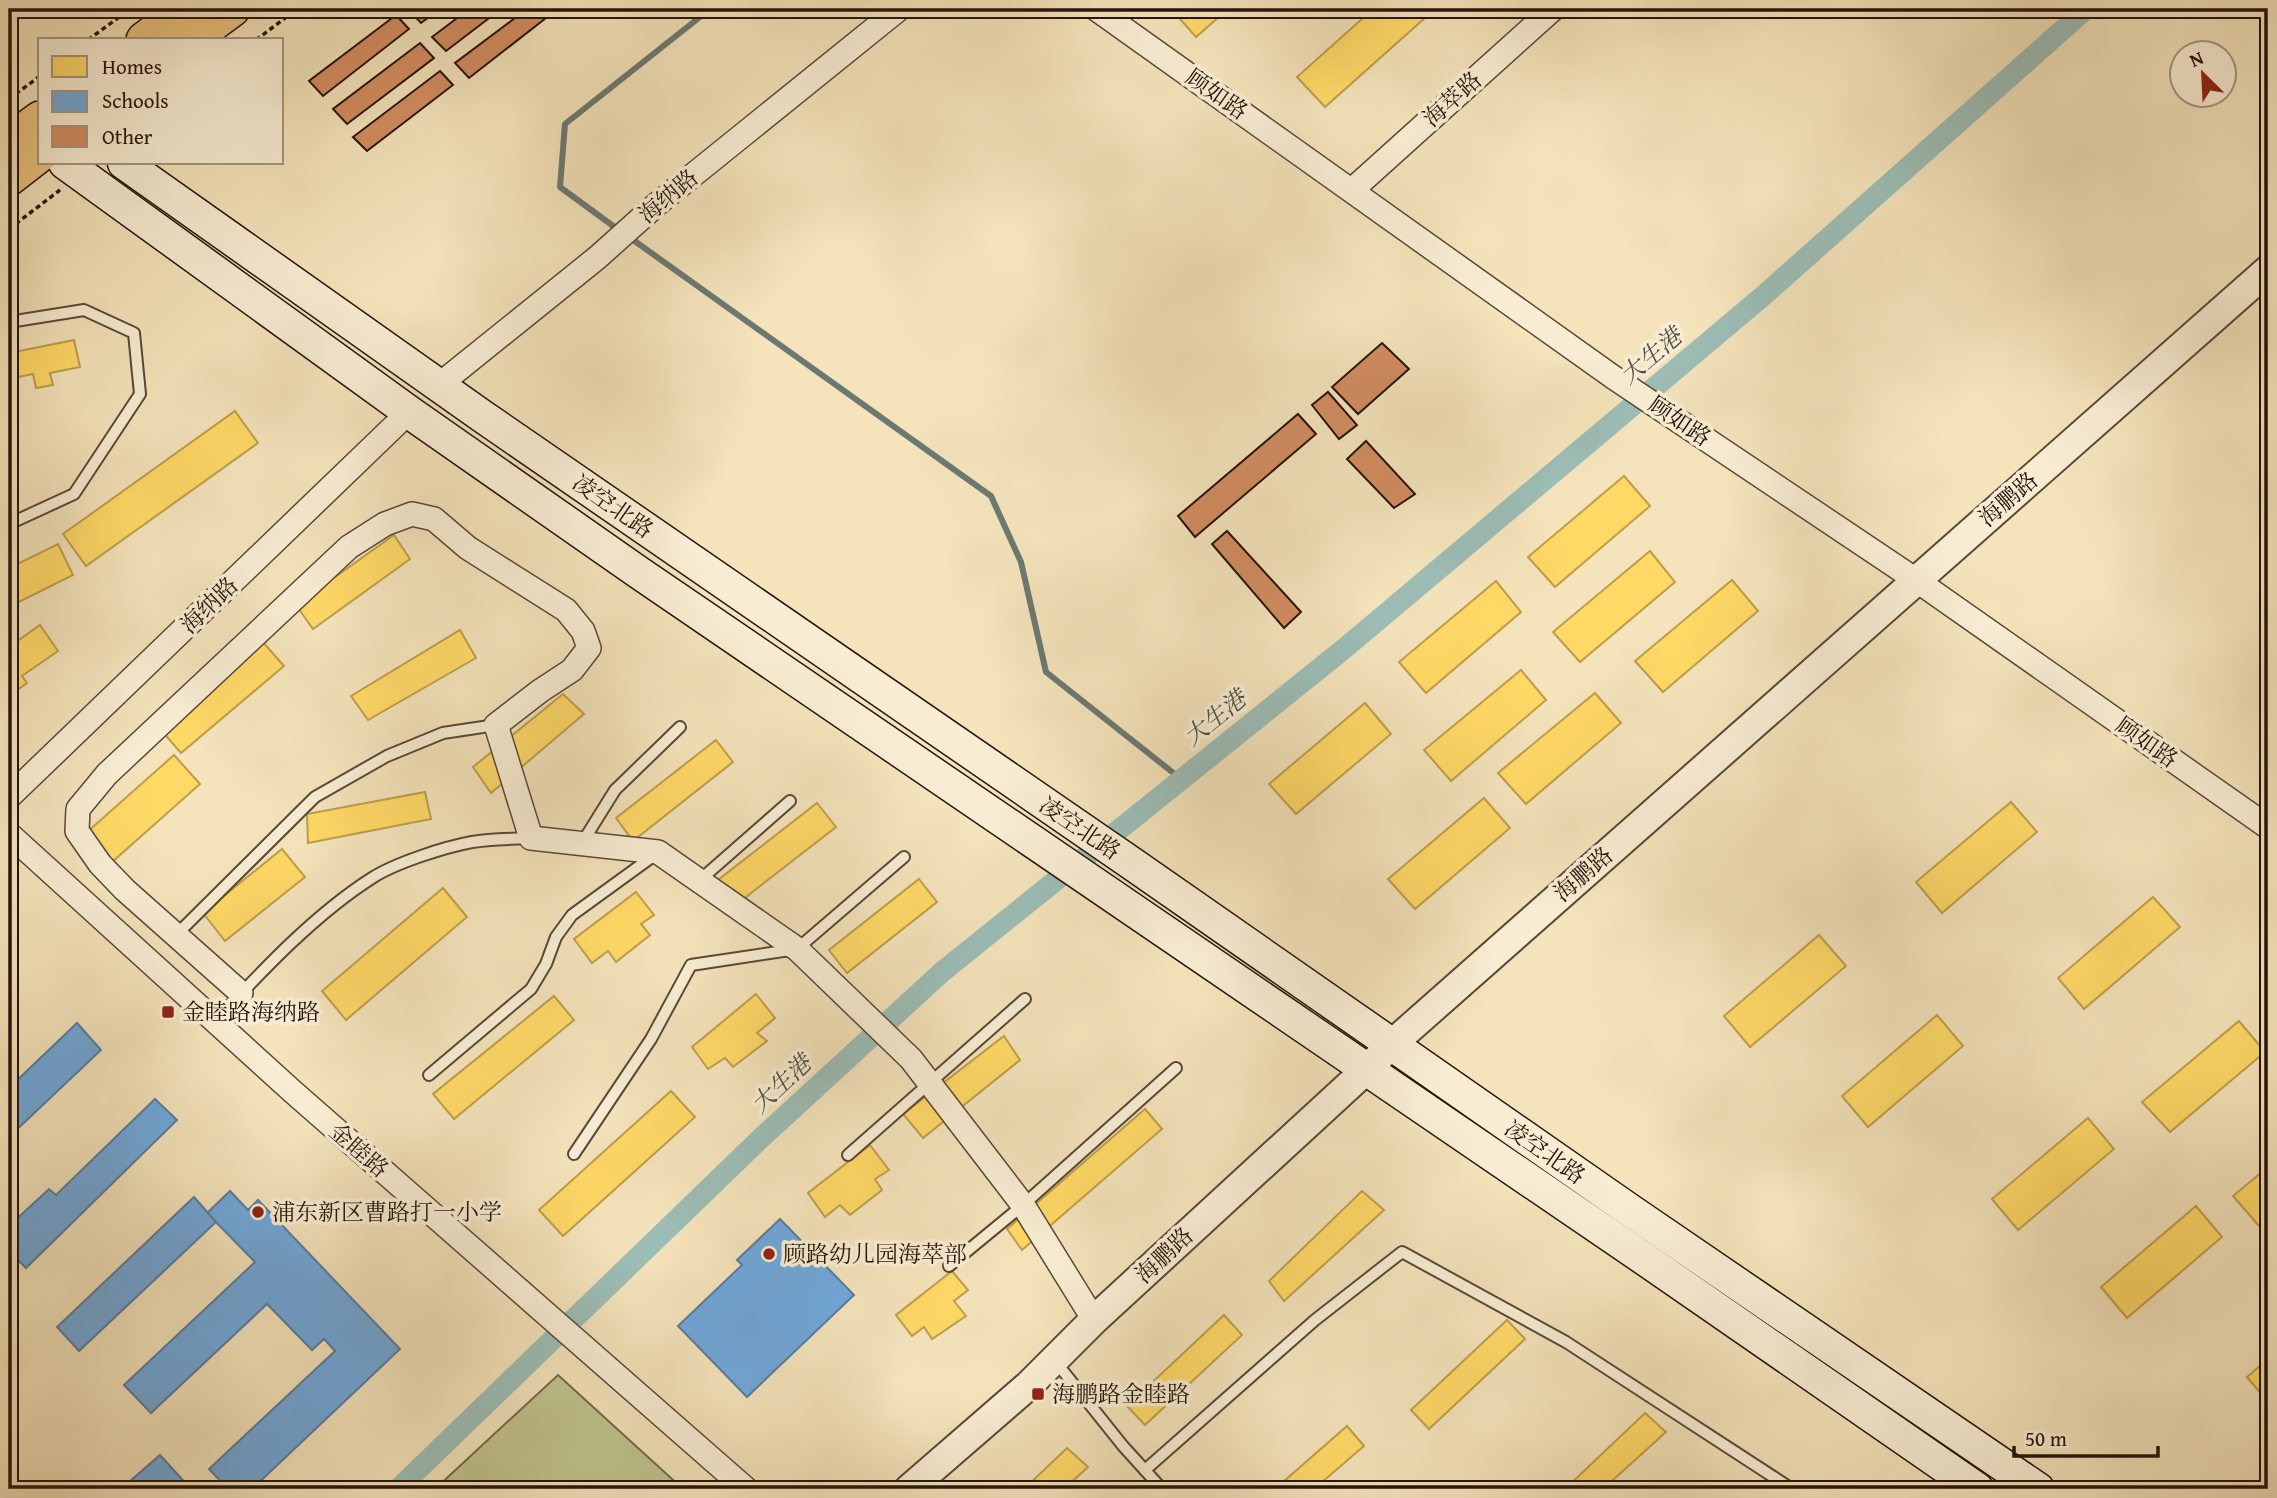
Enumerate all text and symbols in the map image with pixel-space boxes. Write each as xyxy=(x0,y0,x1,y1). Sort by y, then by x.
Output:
legend xyxy=(38,38,284,164)
north arrow xyxy=(2168,38,2238,108)
text: N xyxy=(2185,43,2208,74)
text: Homes xyxy=(102,51,162,82)
street label: 顾如路 xyxy=(1180,60,1255,127)
street label: 海萃路 xyxy=(1415,63,1488,134)
text: Schools xyxy=(102,85,169,116)
text: Other xyxy=(102,121,153,152)
street label: 海纳路 xyxy=(631,161,705,230)
water label: 大生港 xyxy=(1612,317,1692,392)
street label: 顾如路 xyxy=(1642,388,1718,454)
street label: 海鹏路 xyxy=(1971,464,2045,534)
street label: 凌空北路 xyxy=(566,466,660,545)
street label: 海纳路 xyxy=(172,569,245,640)
water label: 大生港 xyxy=(1176,679,1256,754)
street label: 顾如路 xyxy=(2110,708,2185,775)
street label: 凌空北路 xyxy=(1033,788,1128,867)
street label: 海鹏路 xyxy=(1546,839,1620,909)
place label: 金睦路海纳路 xyxy=(182,995,320,1028)
marker: 金睦路海纳路 xyxy=(160,1004,176,1020)
water label: 大生港 xyxy=(742,1044,821,1121)
street label: 凌空北路 xyxy=(1498,1112,1592,1191)
street label: 金睦路 xyxy=(322,1115,396,1185)
place label: 浦东新区曹路打一小学 xyxy=(272,1195,502,1228)
marker: 浦东新区曹路打一小学 xyxy=(250,1204,266,1220)
street label: 海鹏路 xyxy=(1127,1219,1200,1290)
place label: 顾路幼儿园海萃部 xyxy=(783,1237,967,1270)
marker: 顾路幼儿园海萃部 xyxy=(761,1246,777,1262)
place label: 海鹏路金睦路 xyxy=(1052,1377,1190,1410)
marker: 海鹏路金睦路 xyxy=(1030,1386,1046,1402)
scale bar xyxy=(2014,1414,2158,1458)
text: 50 m xyxy=(2025,1423,2067,1454)

